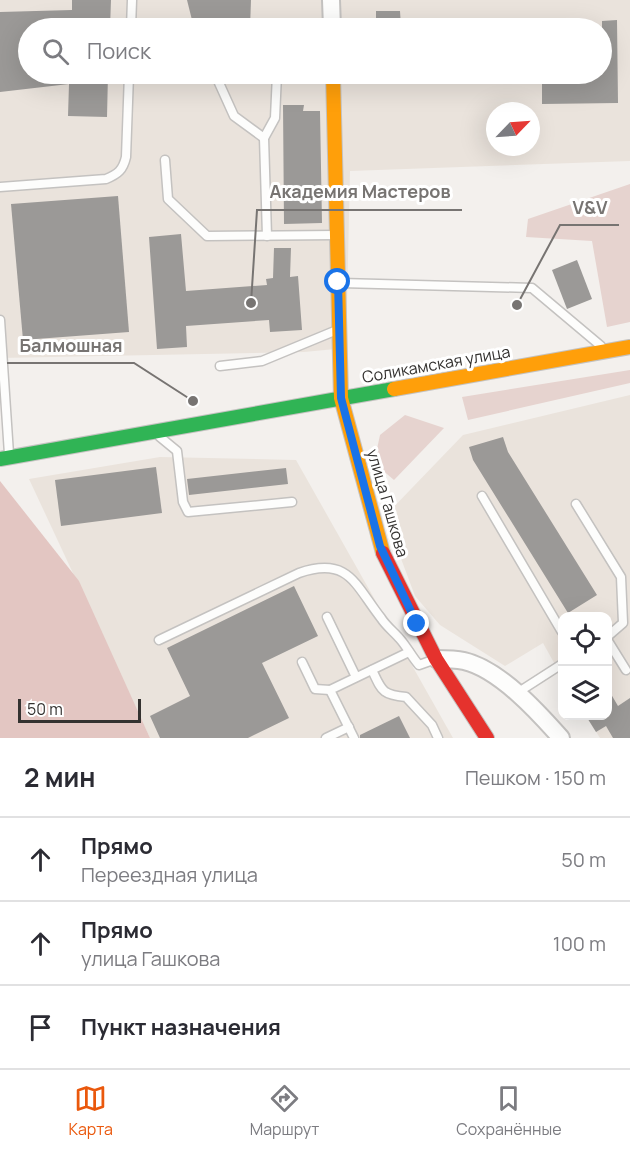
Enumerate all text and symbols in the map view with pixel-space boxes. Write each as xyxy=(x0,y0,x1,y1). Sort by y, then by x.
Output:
search box xyxy=(18,18,612,84)
icon: search xyxy=(39,35,72,68)
text: Поиск xyxy=(87,36,151,66)
north arrow xyxy=(486,102,540,156)
callout: Академия Мастеров xyxy=(257,174,462,210)
text: Академия Мастеров xyxy=(270,179,450,203)
callout: V&V xyxy=(560,189,619,225)
text: V&V xyxy=(572,195,608,219)
route start xyxy=(324,268,350,294)
callout: Балмошная xyxy=(7,327,134,363)
text: Балмошная xyxy=(19,333,123,357)
street label: Соликамская улица xyxy=(360,340,512,388)
street label: улица Гашкова xyxy=(362,446,414,560)
route end xyxy=(403,610,429,636)
map controls xyxy=(558,612,612,720)
button: locate xyxy=(558,612,612,666)
button: layers xyxy=(558,666,612,720)
scale bar xyxy=(18,696,141,724)
text: 50 m xyxy=(27,698,63,720)
text: 2 мин xyxy=(24,759,96,795)
text: Пешком · 150 m xyxy=(465,764,606,791)
text: Прямо xyxy=(81,831,153,861)
icon: ahead xyxy=(24,843,57,876)
text: 50 m xyxy=(561,846,606,873)
text: Переездная улица xyxy=(81,861,258,888)
text: Прямо xyxy=(81,915,153,945)
icon: ahead xyxy=(24,927,57,960)
text: 100 m xyxy=(553,930,606,957)
text: улица Гашкова xyxy=(81,945,220,972)
icon: arrive xyxy=(24,1011,57,1044)
text: Пункт назначения xyxy=(81,1012,281,1042)
tab: Карта xyxy=(68,1082,113,1140)
tab: Маршрут xyxy=(250,1082,319,1140)
tab: Сохранённые xyxy=(456,1082,562,1140)

